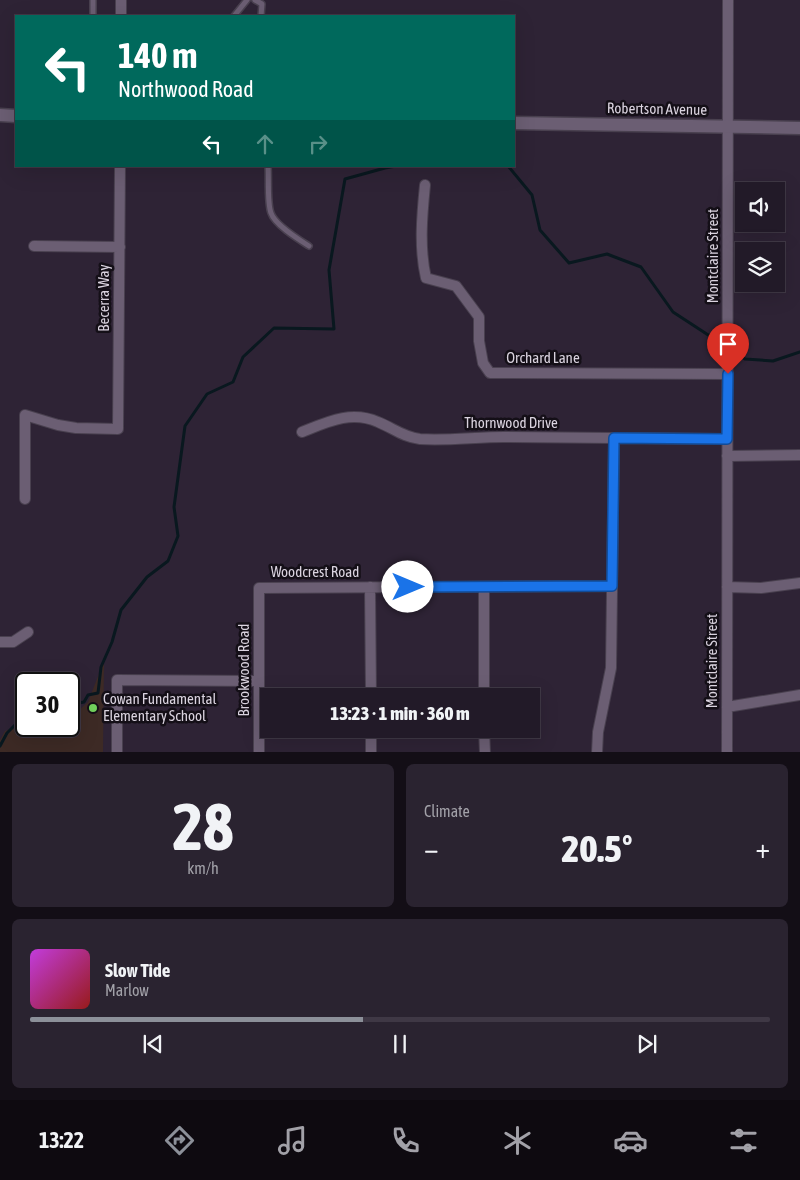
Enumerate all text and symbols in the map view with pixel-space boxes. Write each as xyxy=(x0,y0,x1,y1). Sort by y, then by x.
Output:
icon: left xyxy=(35,35,100,100)
text: 140 m xyxy=(118,35,197,75)
text: Northwood Road xyxy=(118,76,254,102)
street label: Robertson Avenue xyxy=(607,99,707,118)
icon: left xyxy=(198,130,226,158)
icon: ahead xyxy=(251,130,279,158)
icon: right xyxy=(304,130,332,158)
map controls xyxy=(735,182,785,292)
button: sound xyxy=(735,182,785,232)
street label: Montclaire Street xyxy=(704,209,721,303)
button: layers xyxy=(735,242,785,292)
street label: Becerra Way xyxy=(95,264,112,332)
pin xyxy=(707,323,749,374)
icon: arrive xyxy=(714,330,742,358)
street label: Orchard Lane xyxy=(506,349,580,366)
street label: Thornwood Drive xyxy=(464,414,558,431)
position arrow xyxy=(381,560,433,612)
street label: Woodcrest Road xyxy=(271,563,359,580)
street label: Montclaire Street xyxy=(703,614,720,708)
street label: Brookwood Road xyxy=(235,624,252,716)
speed limit sign: 30 xyxy=(15,672,80,737)
place label: Cowan Fundamental Elementary School xyxy=(103,690,216,724)
marker: Cowan Fundamental Elementary School xyxy=(87,702,99,714)
text: 13:23 · 1 min · 360 m xyxy=(330,702,470,724)
text: 28 xyxy=(172,789,234,864)
text: Climate xyxy=(424,802,470,820)
text: 20.5° xyxy=(562,827,632,870)
text: − xyxy=(424,832,439,864)
text: + xyxy=(755,832,770,864)
text: km/h xyxy=(187,859,219,877)
text: Slow Tide xyxy=(105,959,170,981)
text: Marlow xyxy=(105,981,149,999)
icon: previous xyxy=(139,1030,167,1058)
icon: pause xyxy=(386,1030,414,1058)
icon: next xyxy=(633,1030,661,1058)
icon: directions xyxy=(162,1123,197,1158)
icon: music xyxy=(275,1123,310,1158)
icon: phone xyxy=(388,1123,423,1158)
icon: climate xyxy=(500,1123,535,1158)
icon: car xyxy=(613,1123,648,1158)
icon: filters xyxy=(726,1123,761,1158)
text: 13:22 xyxy=(39,1127,84,1153)

